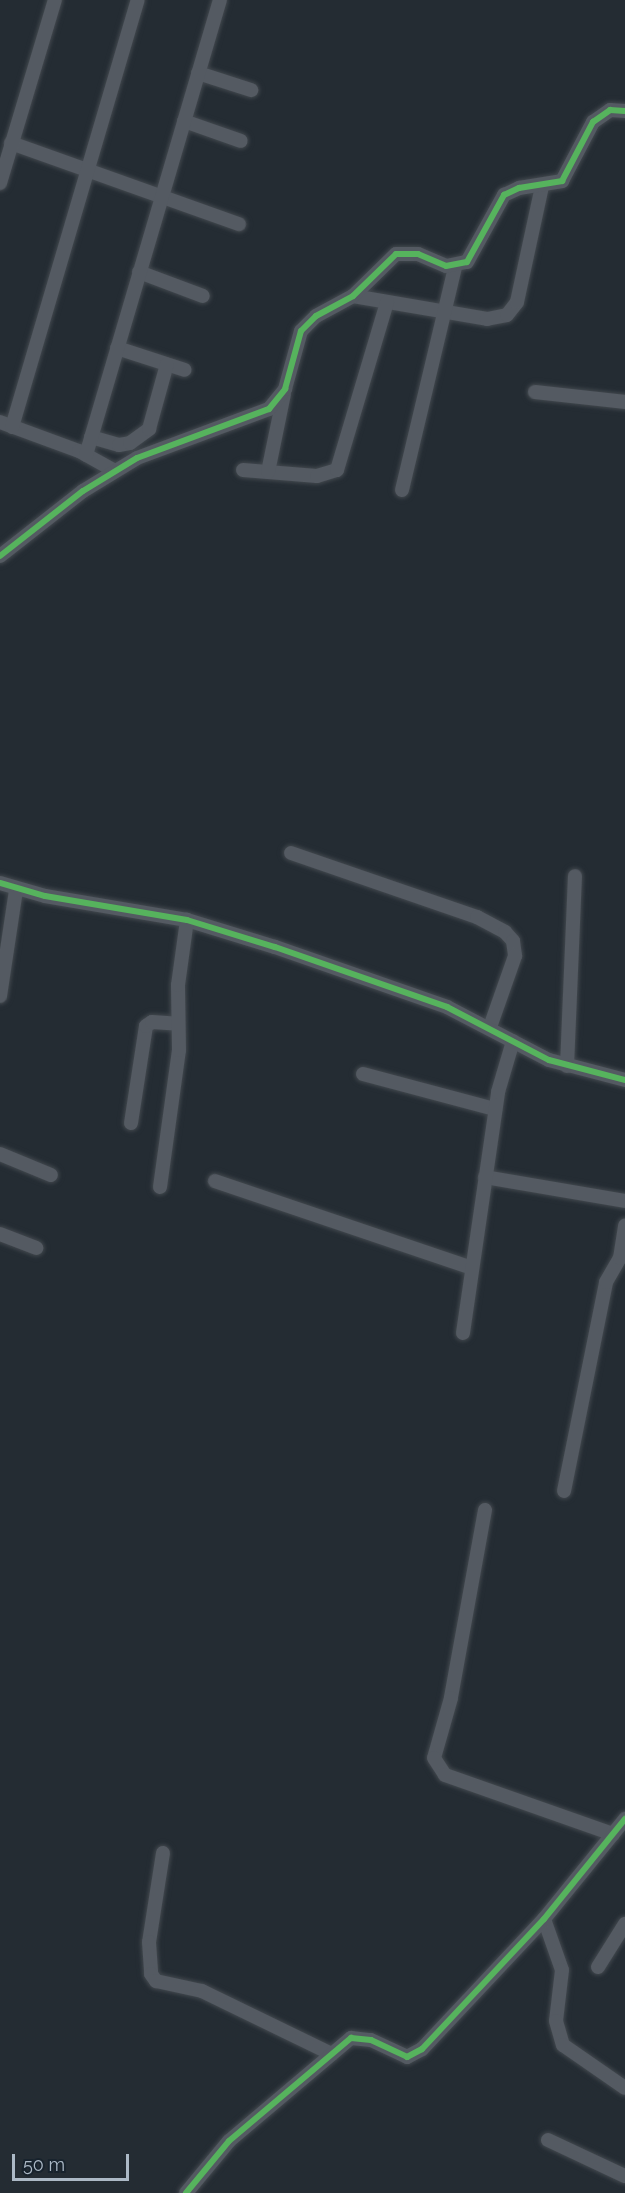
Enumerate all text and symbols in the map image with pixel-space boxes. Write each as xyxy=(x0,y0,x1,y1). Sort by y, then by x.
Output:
scale bar xyxy=(15,2142,132,2180)
text: 50 m xyxy=(23,2154,65,2175)

